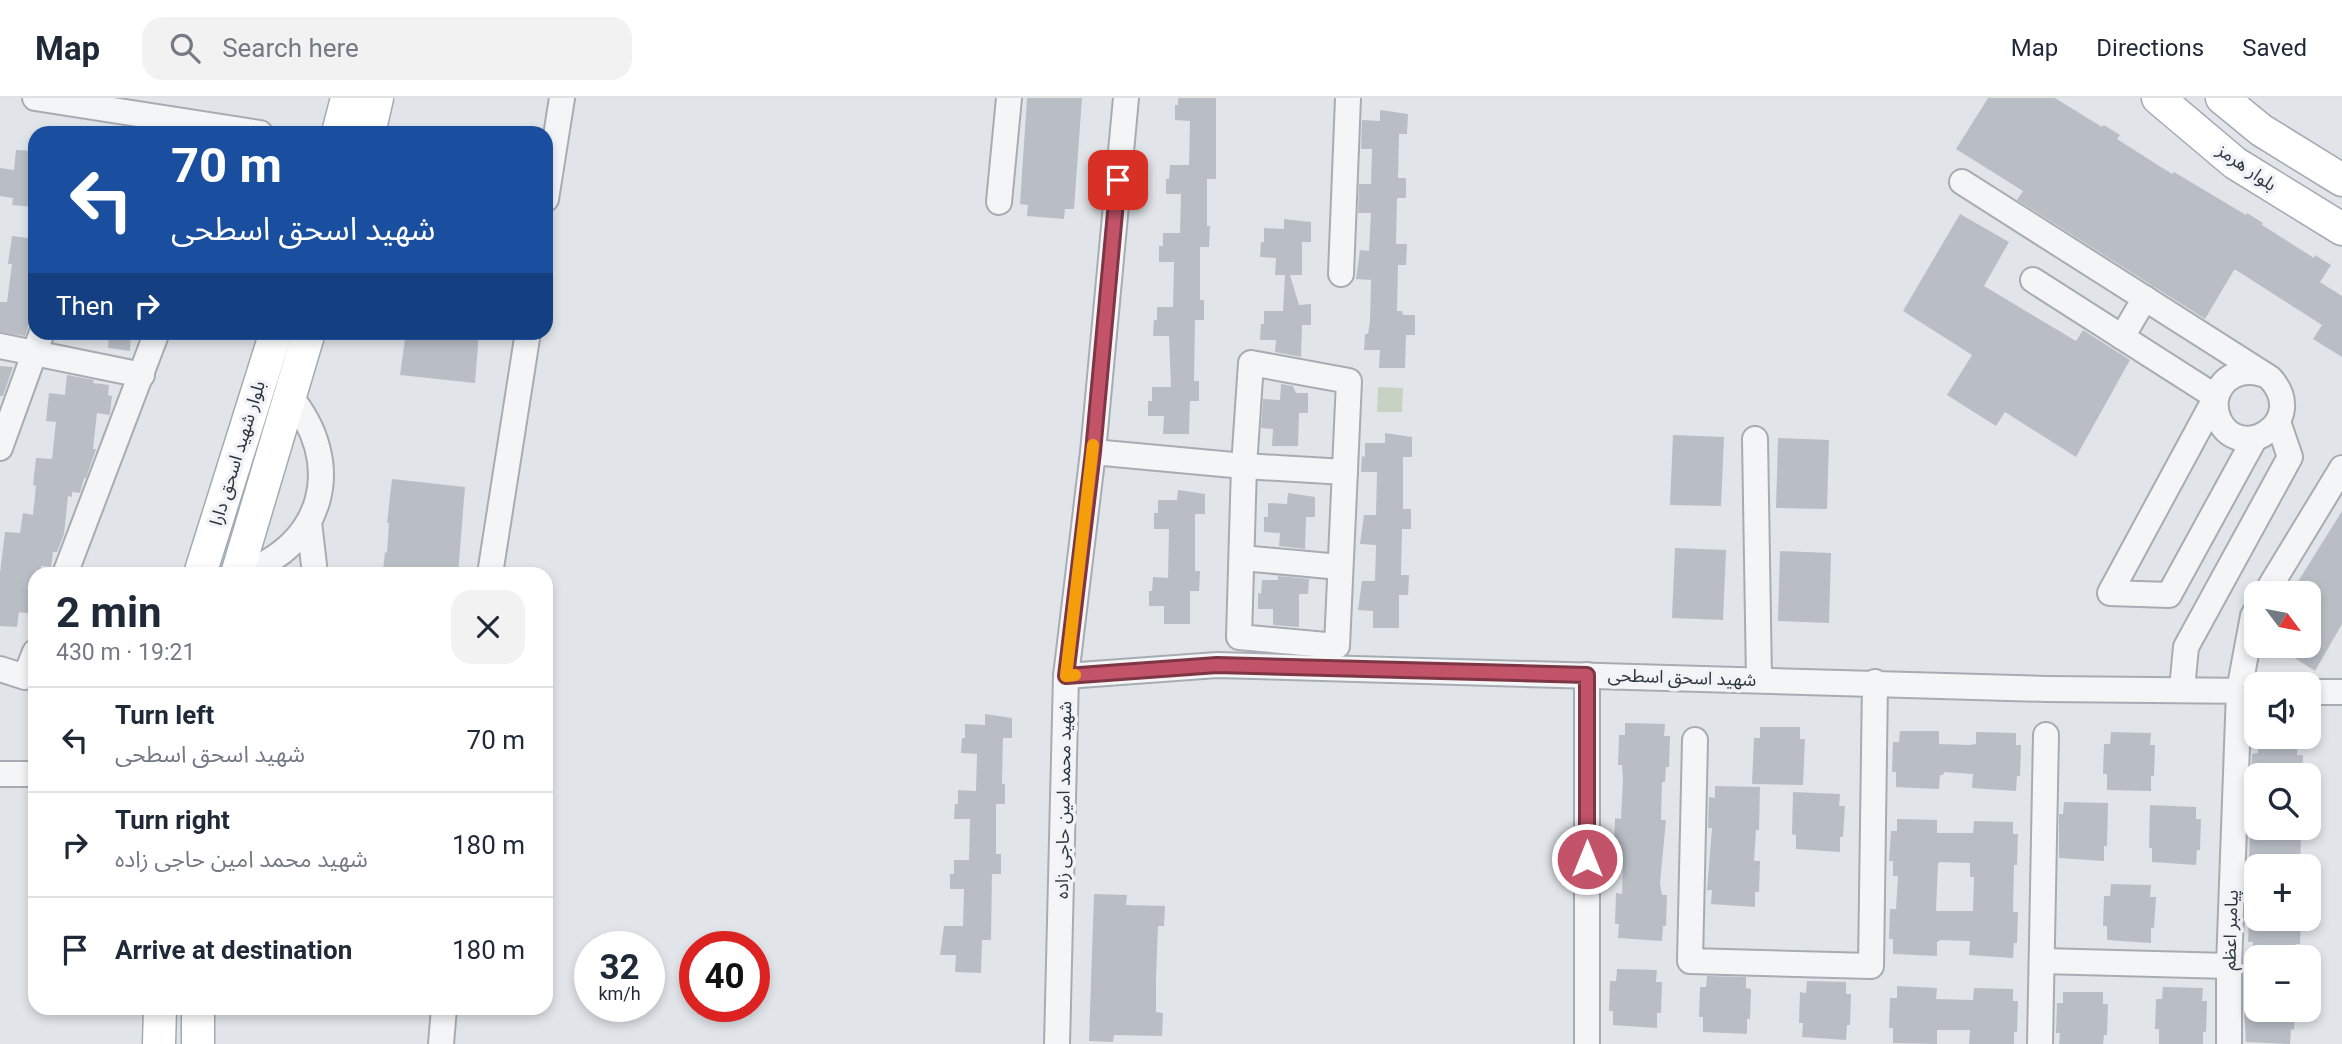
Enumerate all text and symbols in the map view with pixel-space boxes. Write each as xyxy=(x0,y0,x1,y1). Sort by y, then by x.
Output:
search box xyxy=(142,17,632,80)
text: Map xyxy=(35,29,100,68)
icon: search xyxy=(166,29,204,67)
text: Search here xyxy=(222,33,359,63)
text: Map xyxy=(2011,34,2058,62)
text: Directions xyxy=(2096,34,2204,62)
text: Saved xyxy=(2242,34,2307,62)
text: 70 m xyxy=(171,137,282,194)
street label: بلوار هرمز xyxy=(2212,138,2281,196)
pin xyxy=(1088,150,1148,210)
icon: left xyxy=(56,154,147,245)
icon: arrive xyxy=(1099,161,1137,199)
text: شهید اسحق اسطحی xyxy=(171,210,435,248)
icon: right xyxy=(128,287,166,325)
text: Then xyxy=(56,291,114,321)
street label: بلوار شهید اسحق دارا xyxy=(205,378,270,528)
north arrow xyxy=(2244,581,2320,658)
map controls xyxy=(2244,581,2321,1022)
text: 2 min xyxy=(56,588,162,637)
button: close xyxy=(451,590,525,664)
text: 430 m · 19:21 xyxy=(56,639,195,666)
street label: شهید اسحق اسطحی xyxy=(1607,664,1757,691)
button: sound xyxy=(2244,672,2321,749)
text: Turn left xyxy=(115,700,214,730)
street label: شهید محمد امین حاجی زاده xyxy=(1051,701,1076,899)
icon: left xyxy=(56,721,94,759)
text: 70 m xyxy=(467,725,525,755)
text: شهید اسحق اسطحی xyxy=(115,741,305,768)
button: search xyxy=(2244,763,2321,840)
text: Turn right xyxy=(115,805,230,835)
position arrow xyxy=(1550,822,1624,896)
icon: right xyxy=(56,826,94,864)
text: 180 m xyxy=(452,830,525,860)
text: شهید محمد امین حاجی زاده xyxy=(115,846,368,873)
button: + xyxy=(2244,854,2321,931)
street label: پیامبر اعظم xyxy=(2218,889,2245,971)
icon: arrive xyxy=(56,931,94,969)
speed limit sign: 40 xyxy=(679,931,770,1022)
text: Arrive at destination xyxy=(115,935,352,965)
text: 180 m xyxy=(452,935,525,965)
button: − xyxy=(2244,945,2321,1022)
text: 32 xyxy=(599,947,640,988)
text: km/h xyxy=(598,983,641,1004)

